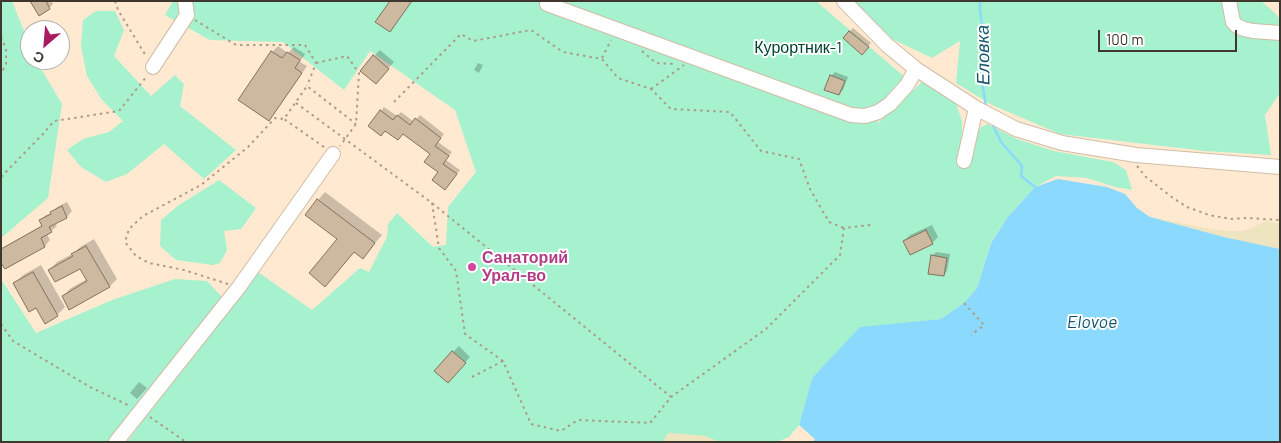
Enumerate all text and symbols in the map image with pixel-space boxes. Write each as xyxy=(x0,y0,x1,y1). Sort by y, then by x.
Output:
north arrow xyxy=(20,20,70,70)
scale bar xyxy=(1101,20,1240,52)
water label: Еловка xyxy=(972,25,994,85)
text: 100 m xyxy=(1106,30,1144,48)
park label: Курортник-1 xyxy=(754,38,842,58)
text: С xyxy=(30,48,47,68)
place label: Санаторий Урал-во xyxy=(482,248,568,286)
marker: Санаторий Урал-во xyxy=(466,261,478,273)
water label: Elovoe xyxy=(1067,311,1117,333)

